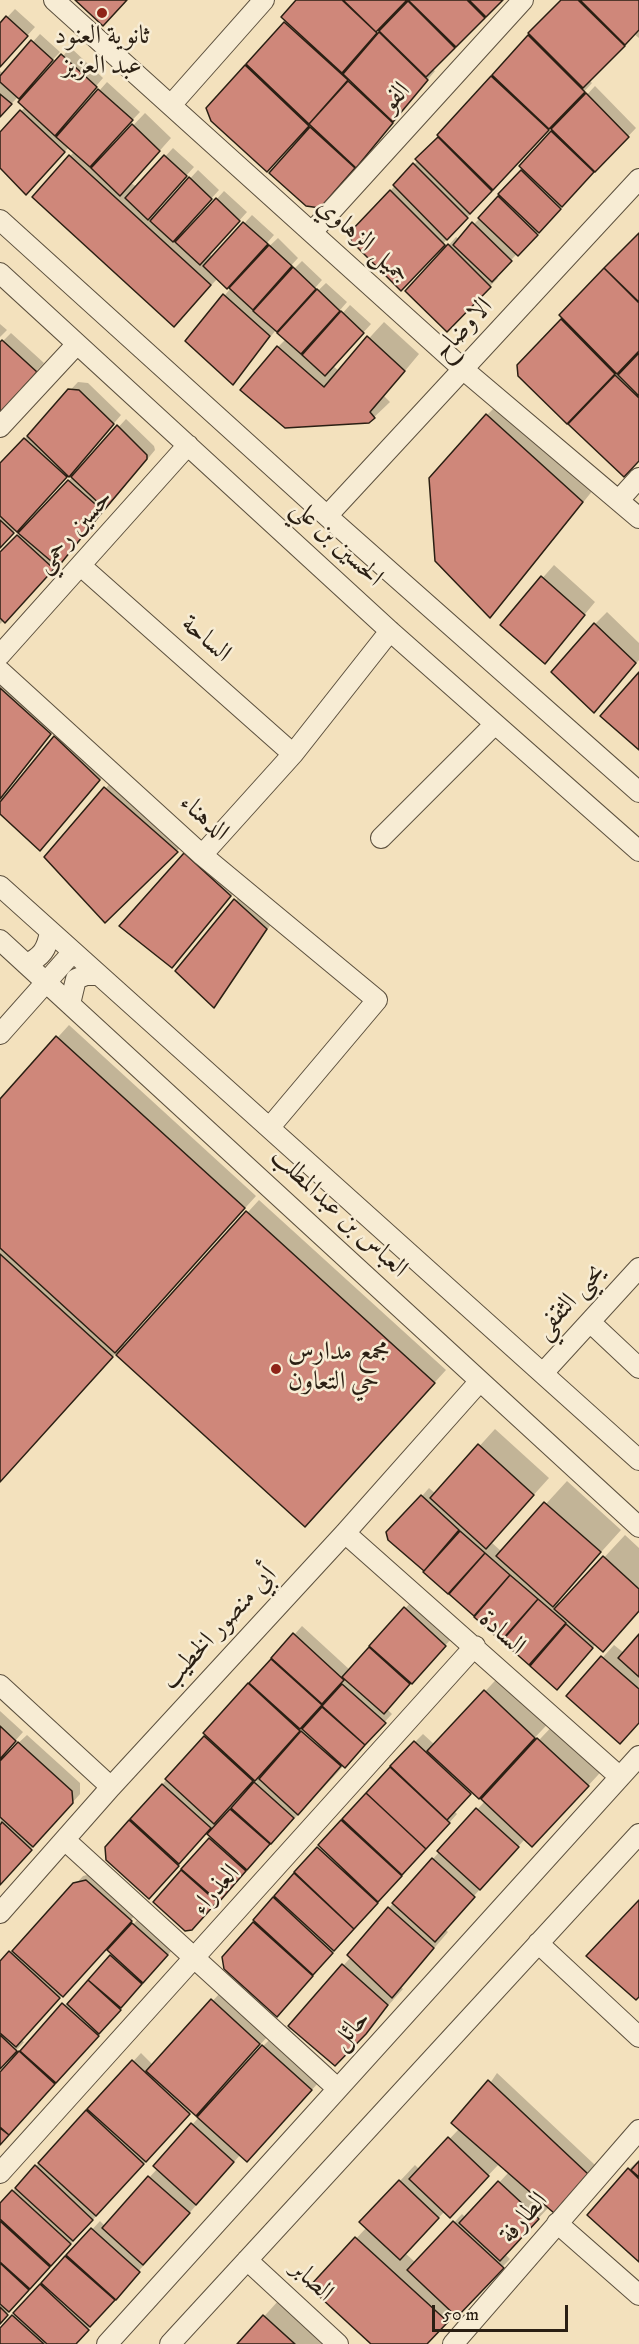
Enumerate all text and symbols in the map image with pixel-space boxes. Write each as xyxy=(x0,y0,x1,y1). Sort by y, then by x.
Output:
marker: ثانوية العنود عبد العزيز xyxy=(95,6,109,20)
place label: ثانوية العنود عبد العزيز xyxy=(54,22,150,83)
street label: الفو xyxy=(376,77,418,119)
street label: جميل الزهاوي xyxy=(309,192,415,292)
street label: الاوضاح xyxy=(427,292,501,368)
street label: حسين رحمي xyxy=(29,484,121,580)
street label: الحسين بن علي xyxy=(283,494,389,594)
street label: الساحة xyxy=(173,610,237,670)
street label: الدهناء xyxy=(172,789,234,849)
street label: العباس بن عبدالمطلب xyxy=(263,1142,413,1286)
street label: يحيى الثقفي xyxy=(529,1258,613,1346)
place label: مجمع مدارس حي التعاون xyxy=(288,1338,390,1400)
marker: مجمع مدارس حي التعاون xyxy=(269,1362,283,1376)
street label: أبي منصور الخطيب xyxy=(155,1561,285,1697)
street label: السادة xyxy=(471,1605,531,1663)
street label: العذراء xyxy=(186,1859,248,1923)
street label: حائل xyxy=(326,2004,378,2058)
street label: الطارفة xyxy=(494,2187,556,2251)
street label: الصابر xyxy=(283,2254,339,2310)
scale bar xyxy=(435,2293,572,2331)
text: 50 m xyxy=(443,2304,479,2326)

